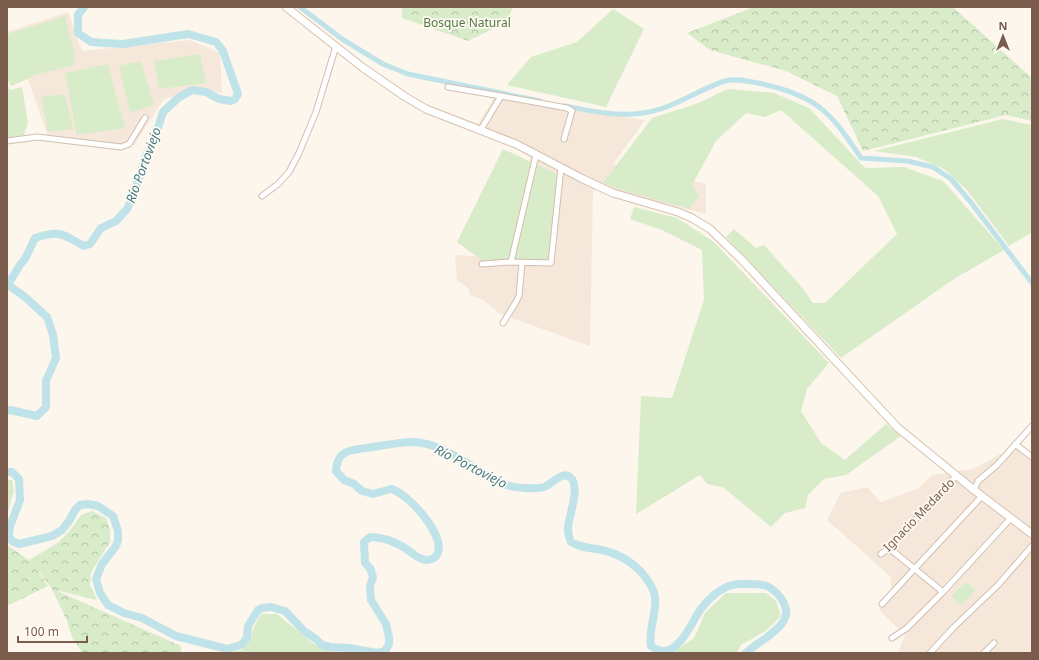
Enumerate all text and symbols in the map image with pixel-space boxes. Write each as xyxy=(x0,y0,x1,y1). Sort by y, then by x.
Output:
park label: Bosque Natural xyxy=(423,14,511,31)
north arrow xyxy=(983,16,1023,56)
text: N xyxy=(999,18,1007,33)
water label: Río Portoviejo xyxy=(121,125,165,205)
water label: Río Portoviejo xyxy=(432,440,510,492)
street label: Ignacio Medardo xyxy=(879,474,958,555)
scale bar xyxy=(18,618,87,644)
text: 100 m xyxy=(24,623,59,640)

